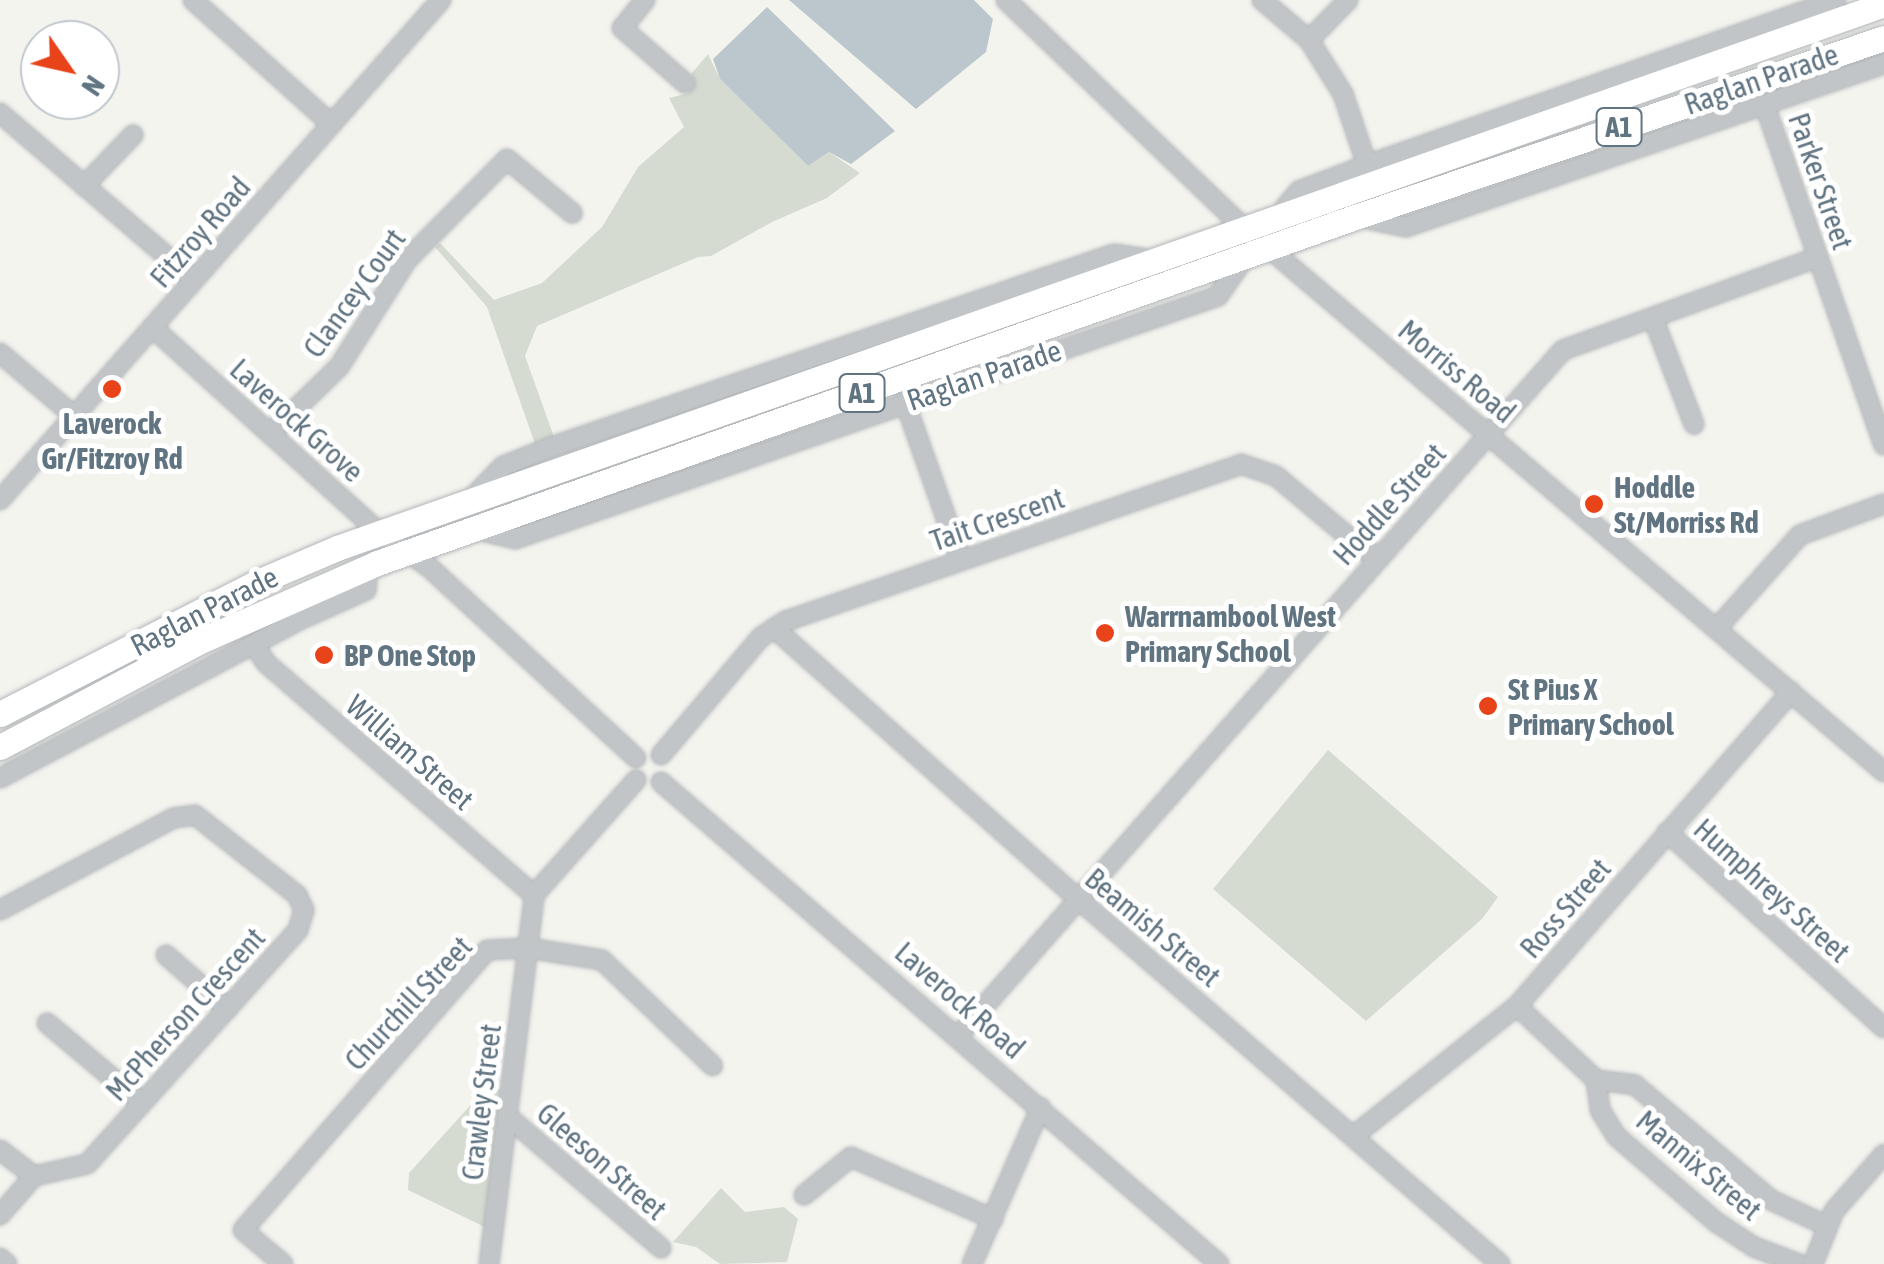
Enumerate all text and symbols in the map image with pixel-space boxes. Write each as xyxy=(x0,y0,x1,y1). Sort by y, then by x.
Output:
north arrow xyxy=(20,20,120,120)
street label: Raglan Parade xyxy=(1679,36,1843,122)
text: N xyxy=(75,70,111,101)
road number: A1 xyxy=(1594,104,1644,150)
street label: Parker Street xyxy=(1781,108,1861,254)
street label: Fitzroy Road xyxy=(142,169,258,295)
street label: Clancey Court xyxy=(295,222,413,364)
street label: Morriss Road xyxy=(1391,312,1523,430)
street label: Raglan Parade xyxy=(902,332,1066,418)
street label: Laverock Grove xyxy=(223,351,371,489)
road number: A1 xyxy=(837,370,887,416)
marker: Laverock Gr/Fitzroy Rd xyxy=(101,378,123,400)
place label: Laverock Gr/Fitzroy Rd xyxy=(41,405,183,476)
street label: Hoddle Street xyxy=(1325,436,1453,572)
place label: Hoddle St/Morriss Rd xyxy=(1614,469,1759,540)
street label: Tait Crescent xyxy=(925,479,1069,559)
marker: Hoddle St/Morriss Rd xyxy=(1583,493,1605,515)
street label: Raglan Parade xyxy=(124,559,284,663)
place label: Warrnambool West Primary School xyxy=(1125,598,1336,668)
marker: Warrnambool West Primary School xyxy=(1094,622,1116,644)
place label: BP One Stop xyxy=(344,637,476,673)
marker: BP One Stop xyxy=(313,644,335,666)
place label: St Pius X Primary School xyxy=(1508,671,1674,742)
street label: William Street xyxy=(339,687,481,817)
marker: St Pius X Primary School xyxy=(1477,695,1499,717)
street label: Humphreys Street xyxy=(1687,811,1857,969)
street label: Ross Street xyxy=(1512,851,1618,965)
street label: Beamish Street xyxy=(1078,860,1228,994)
street label: McPherson Crescent xyxy=(98,920,272,1108)
street label: Churchill Street xyxy=(337,929,479,1077)
street label: Laverock Road xyxy=(888,934,1032,1066)
street label: Crawley Street xyxy=(454,1022,508,1182)
street label: Gleeson Street xyxy=(530,1095,674,1227)
street label: Mannix Street xyxy=(1629,1102,1769,1228)

